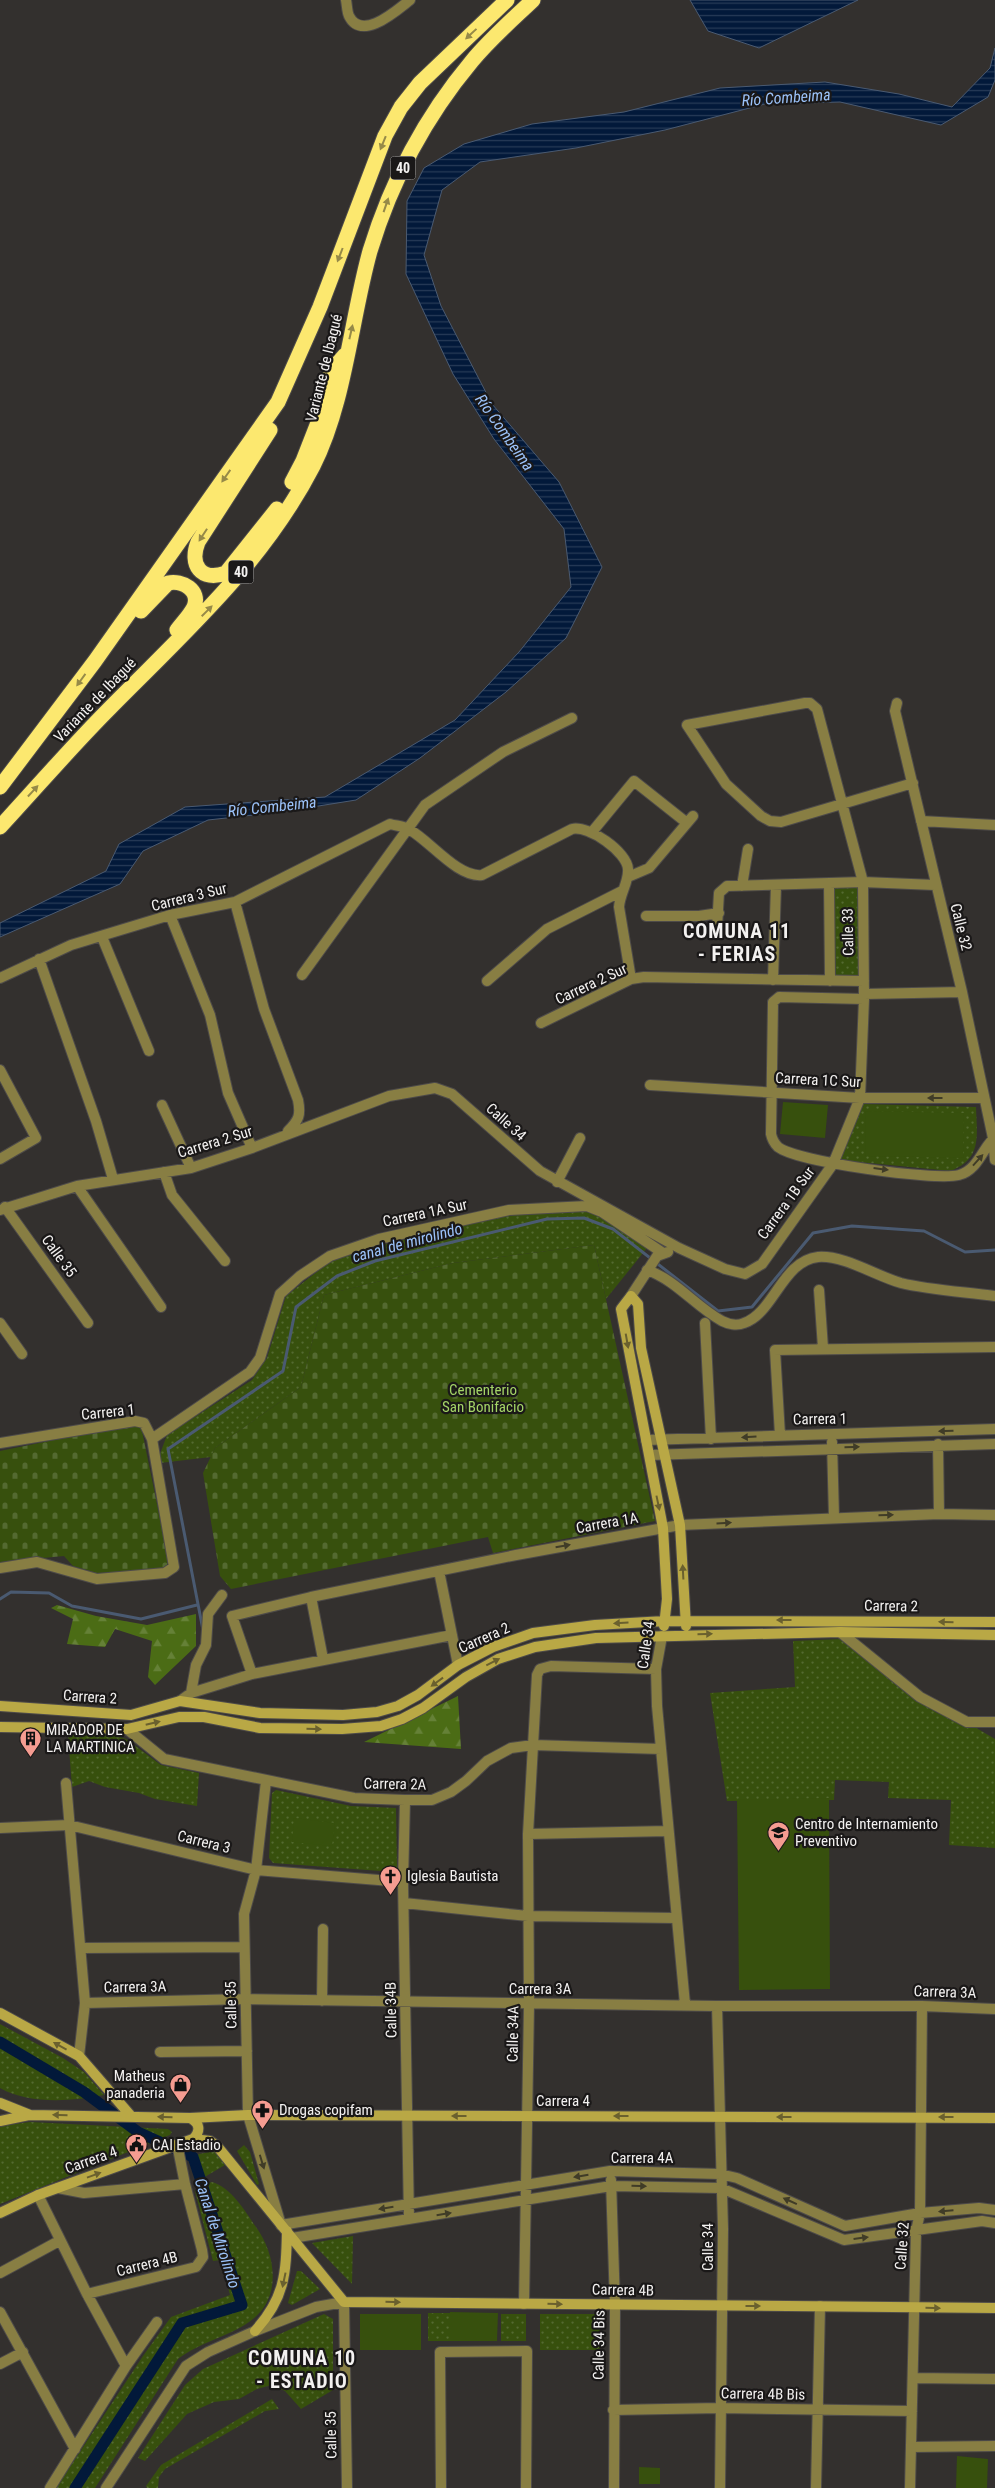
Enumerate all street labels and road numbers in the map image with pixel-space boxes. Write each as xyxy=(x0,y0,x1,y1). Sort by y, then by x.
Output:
road number: 40 xyxy=(390,156,416,180)
street label: Variante de Ibagué xyxy=(302,312,346,424)
road number: 40 xyxy=(228,560,254,584)
street label: Variante de Ibagué xyxy=(50,654,140,746)
street label: Carrera 3 Sur xyxy=(149,879,229,915)
street label: Calle 32 xyxy=(946,902,976,952)
street label: Calle 33 xyxy=(839,908,857,956)
street label: Carrera 2 Sur xyxy=(552,959,630,1008)
street label: Carrera 1C Sur xyxy=(775,1069,862,1091)
street label: Calle 34 xyxy=(482,1099,530,1145)
street label: Carrera 2 Sur xyxy=(176,1122,255,1162)
street label: Carrera 1B Sur xyxy=(754,1163,819,1243)
street label: Carrera 1A Sur xyxy=(381,1195,469,1231)
street label: Calle 35 xyxy=(38,1231,80,1281)
street label: Carrera 1 xyxy=(80,1400,136,1424)
street label: Carrera 1 xyxy=(793,1410,847,1428)
street label: Carrera 1A xyxy=(575,1509,640,1537)
street label: Carrera 2 xyxy=(864,1597,918,1615)
street label: Carrera 2 xyxy=(456,1619,512,1657)
street label: Calle 34 xyxy=(634,1620,658,1670)
street label: Carrera 2 xyxy=(62,1686,118,1708)
street label: Carrera 2A xyxy=(364,1774,427,1794)
street label: Carrera 3 xyxy=(176,1827,232,1857)
street label: Carrera 3A xyxy=(104,1977,167,1997)
street label: Carrera 3A xyxy=(509,1980,572,1998)
street label: Calle 35 xyxy=(222,1981,240,2029)
street label: Calle 34B xyxy=(382,1982,400,2038)
street label: Carrera 3A xyxy=(913,1982,977,2002)
street label: Calle 34A xyxy=(504,2005,522,2062)
street label: Carrera 4 xyxy=(536,2092,590,2110)
street label: Carrera 4 xyxy=(63,2142,119,2178)
street label: Carrera 4A xyxy=(611,2149,674,2167)
street label: Calle 32 xyxy=(891,2222,913,2270)
street label: Calle 34 xyxy=(699,2223,717,2271)
street label: Carrera 4B xyxy=(115,2248,179,2280)
street label: Carrera 4B xyxy=(592,2280,654,2300)
street label: Calle 34 Bis xyxy=(589,2310,609,2380)
street label: Carrera 4B Bis xyxy=(721,2384,805,2404)
street label: Calle 35 xyxy=(322,2411,340,2459)

